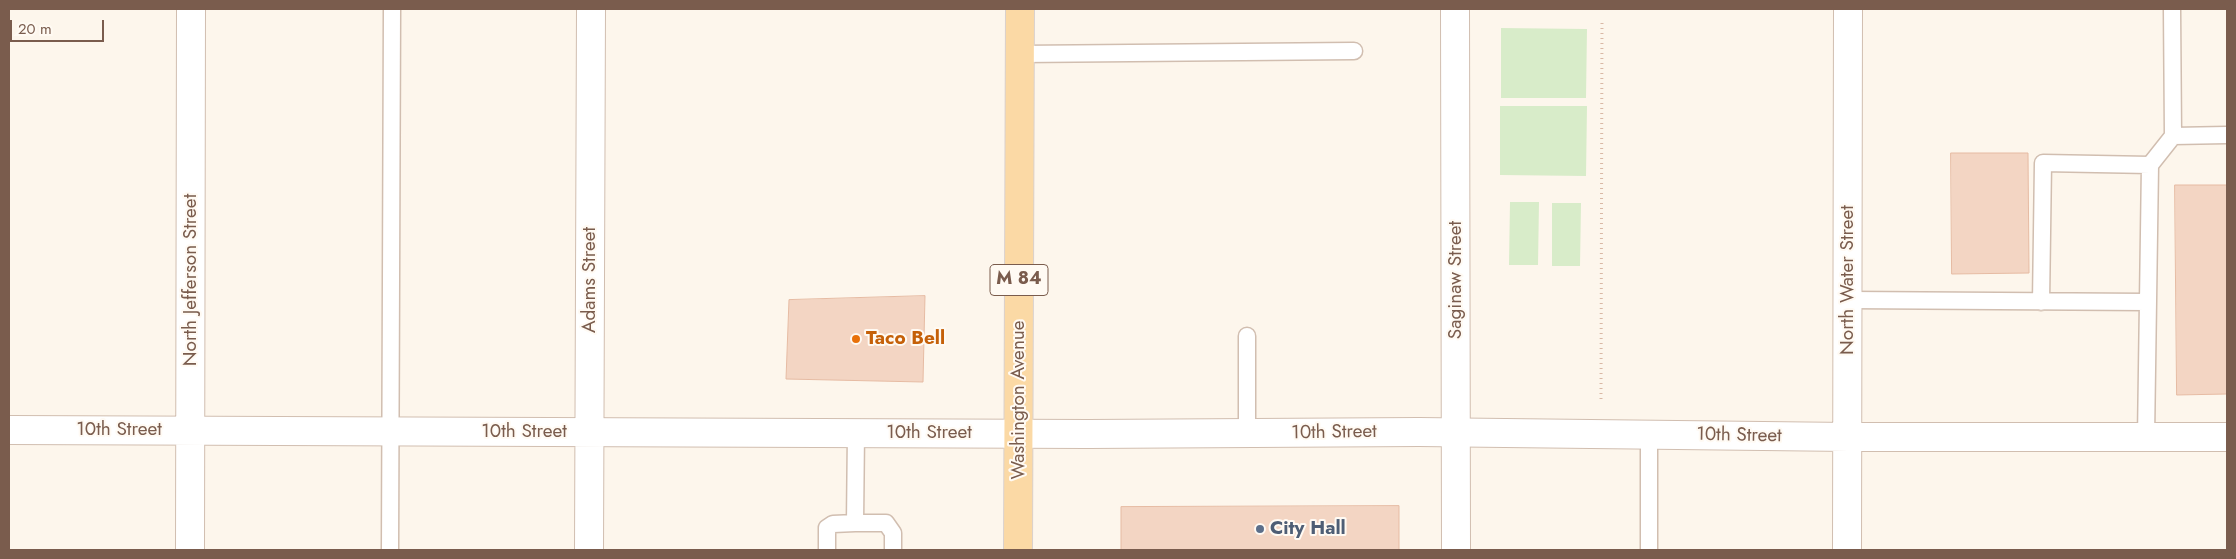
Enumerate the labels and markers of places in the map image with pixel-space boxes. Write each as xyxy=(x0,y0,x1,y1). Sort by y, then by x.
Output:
place label: Taco Bell xyxy=(866,328,945,350)
marker: Taco Bell xyxy=(850,333,862,345)
place label: City Hall xyxy=(1270,518,1346,540)
marker: City Hall xyxy=(1254,523,1266,535)

